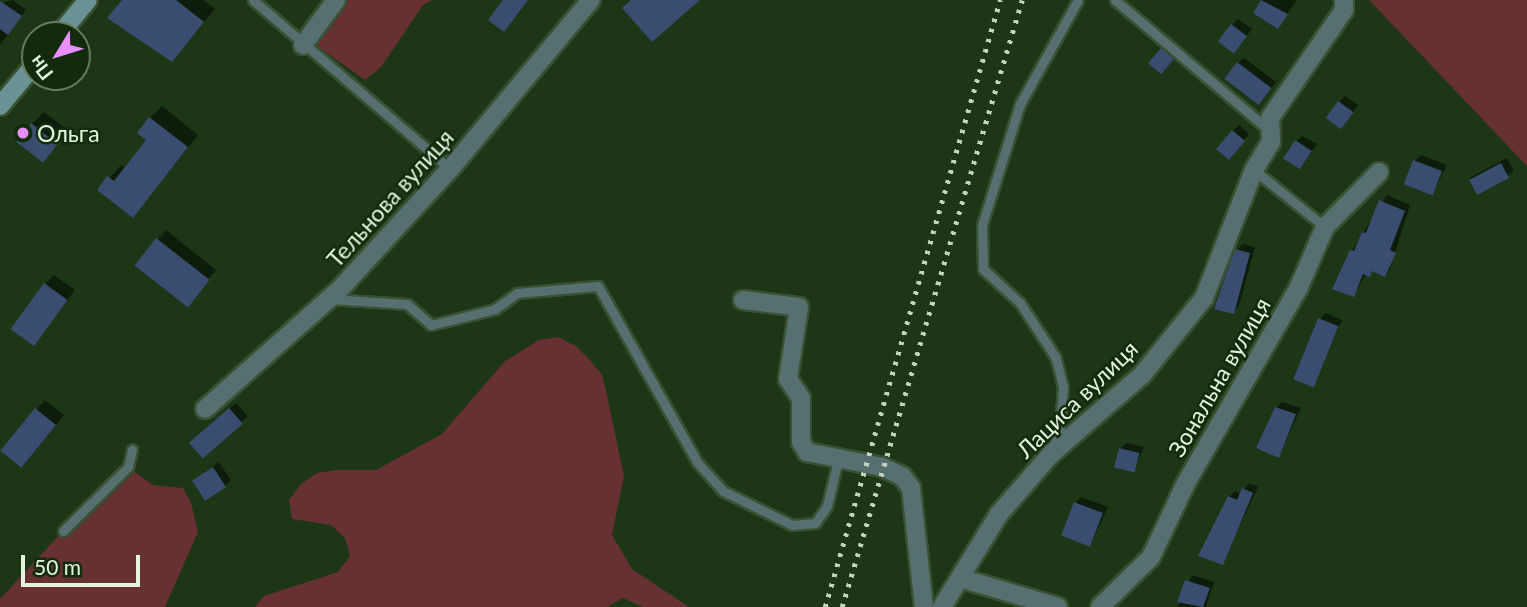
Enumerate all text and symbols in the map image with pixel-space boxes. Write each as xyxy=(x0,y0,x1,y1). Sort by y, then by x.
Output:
north arrow xyxy=(21,21,91,91)
text: Пн xyxy=(24,51,57,85)
place label: Ольга xyxy=(37,119,100,147)
street label: Тельнова вулиця xyxy=(321,123,459,273)
marker: Ольга xyxy=(15,125,31,141)
street label: Зональна вулиця xyxy=(1162,293,1276,461)
street label: Лациса вулиця xyxy=(1011,335,1143,463)
scale bar xyxy=(24,540,144,584)
text: 50 m xyxy=(34,554,81,579)

